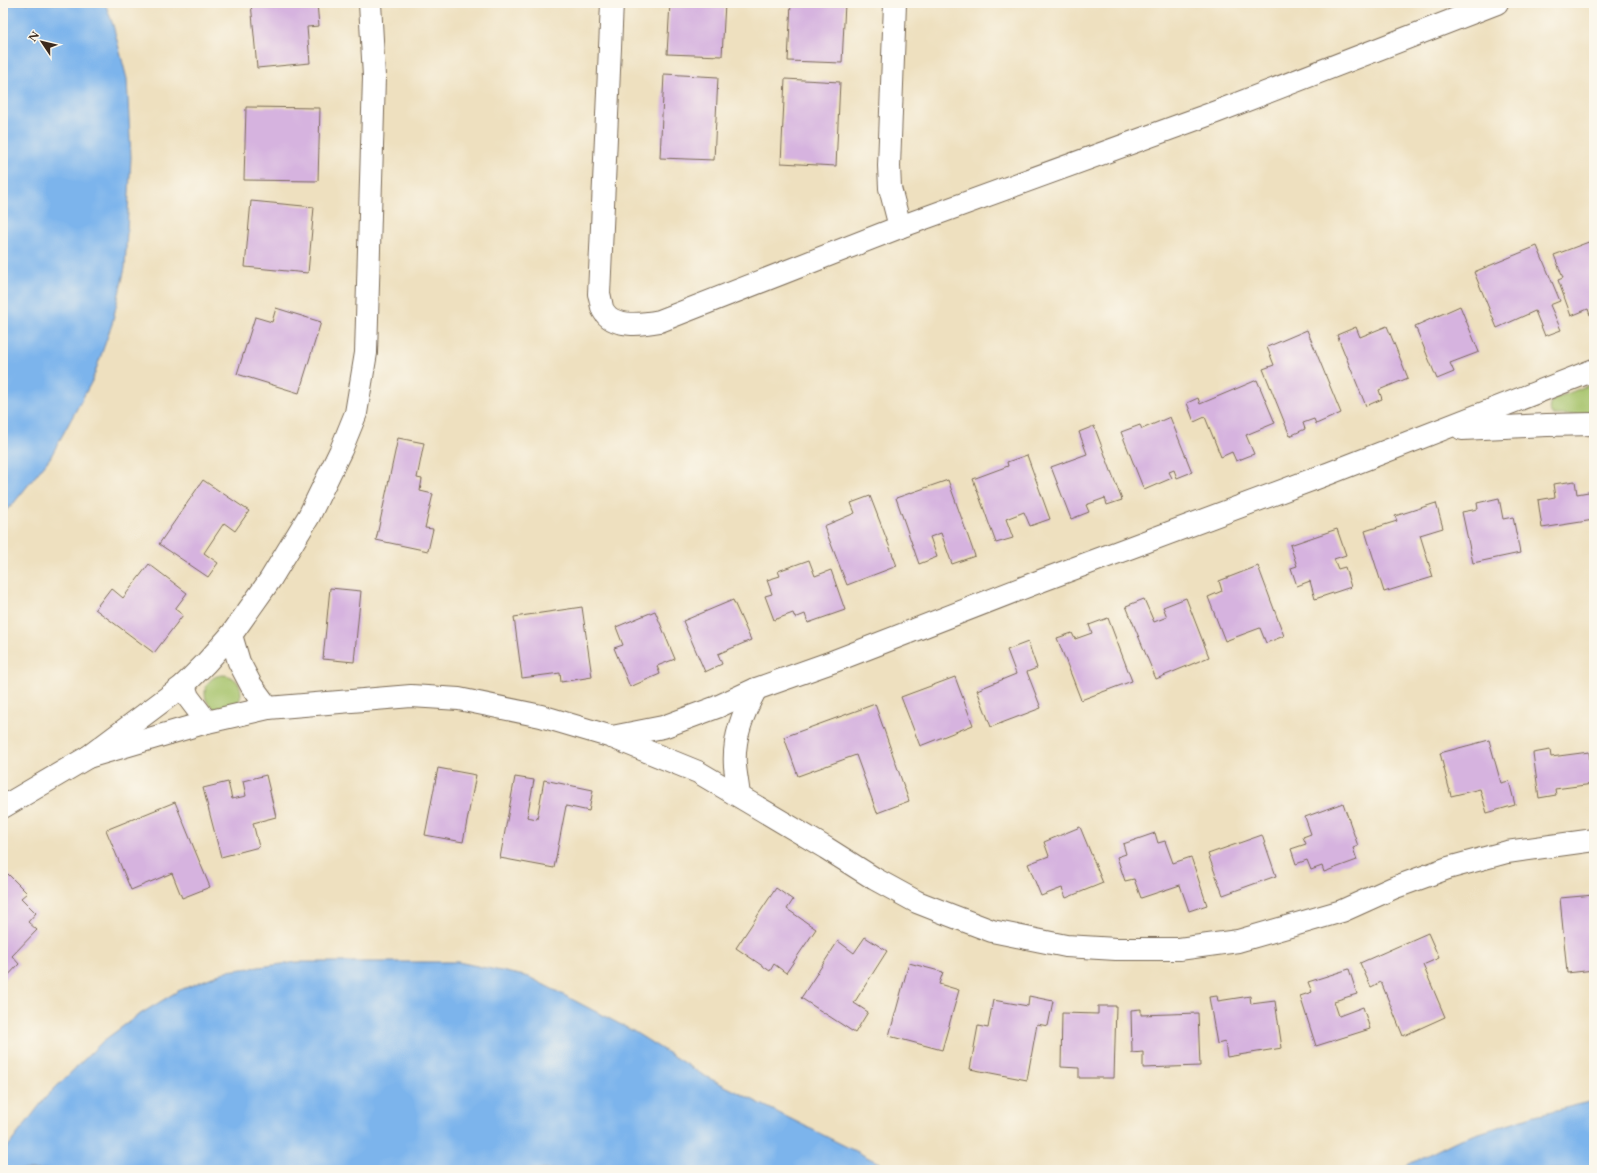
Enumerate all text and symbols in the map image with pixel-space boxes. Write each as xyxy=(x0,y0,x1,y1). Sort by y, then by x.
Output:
north arrow xyxy=(22,22,62,62)
text: N xyxy=(25,28,43,45)

